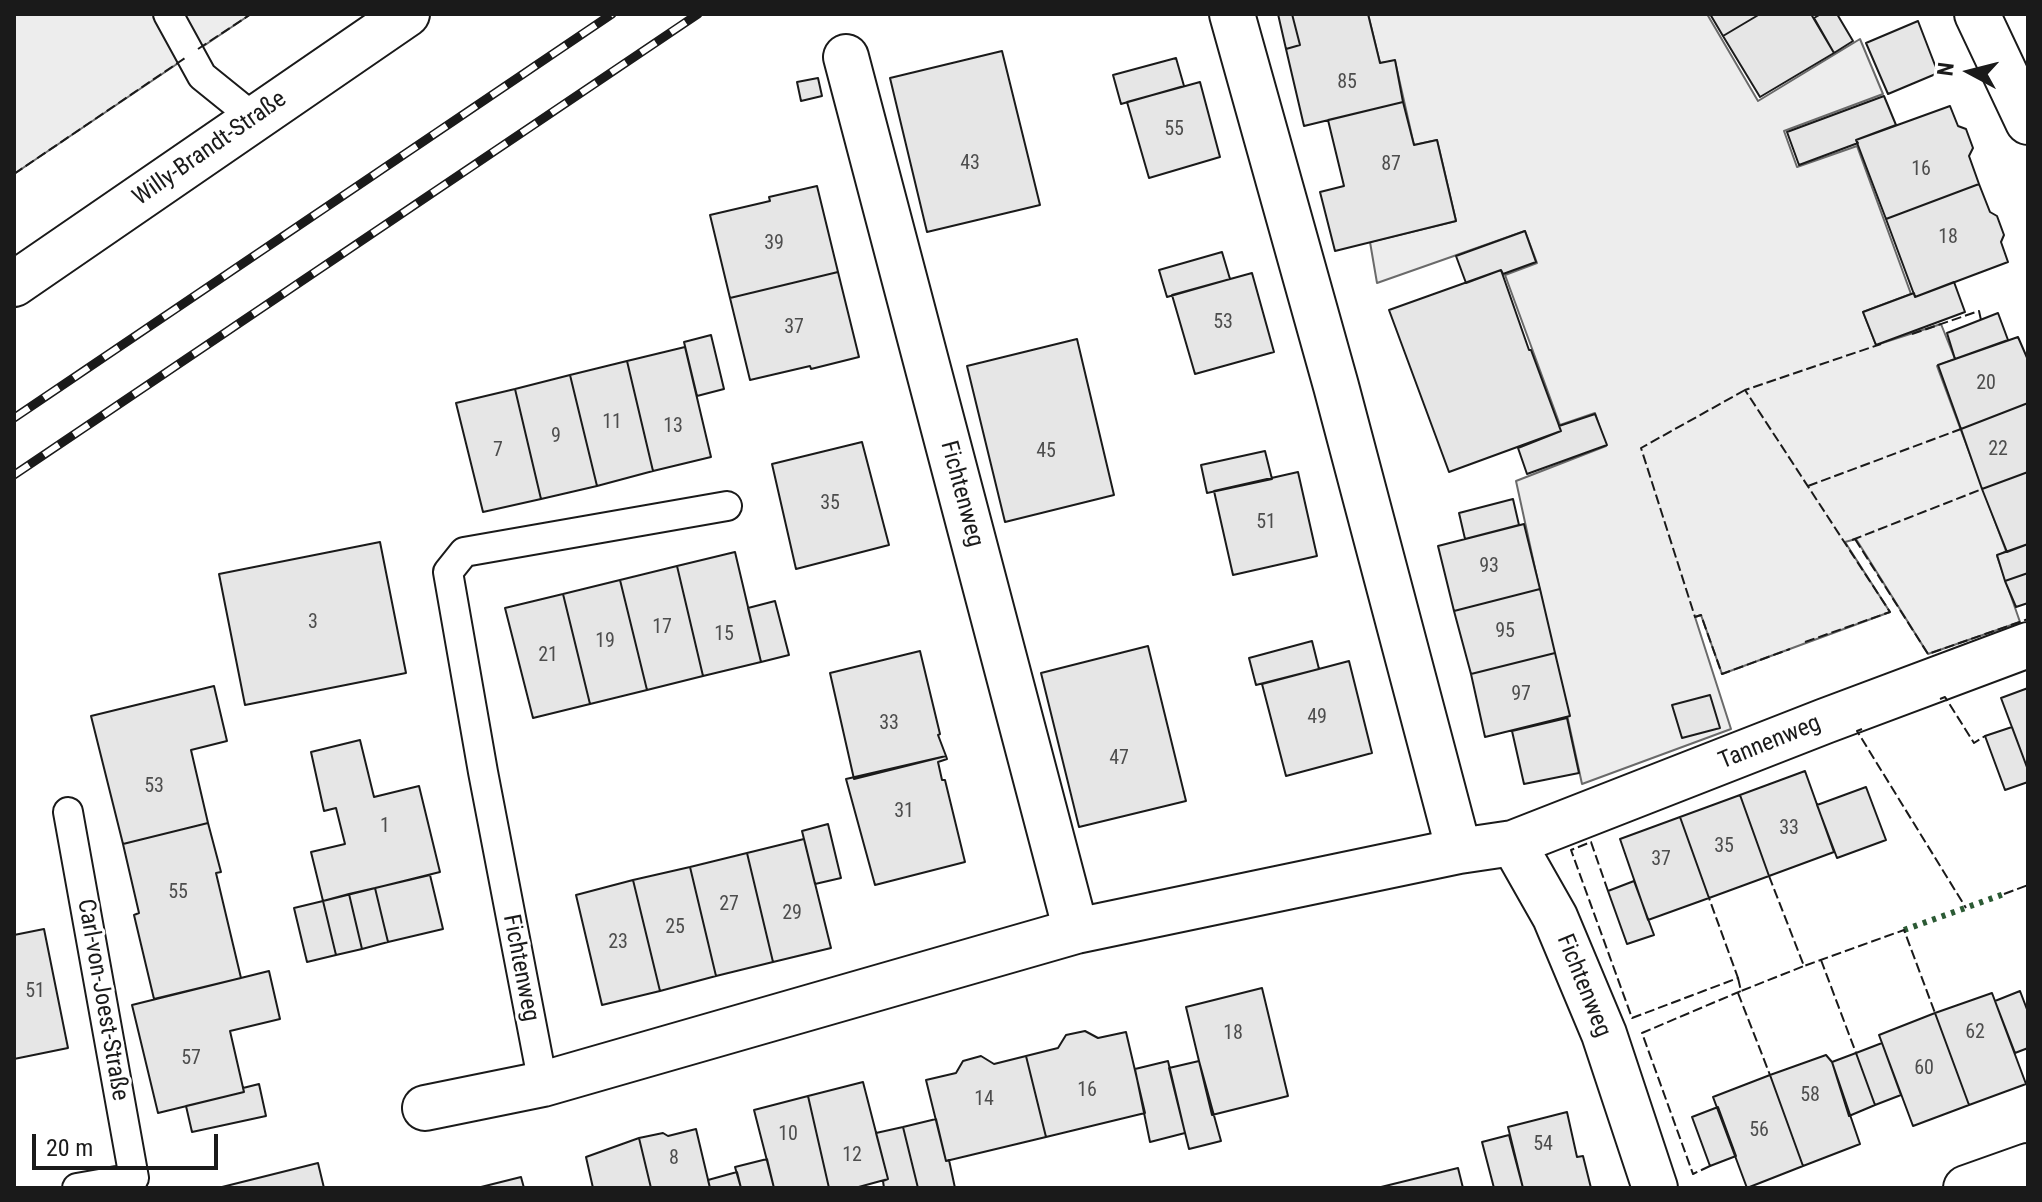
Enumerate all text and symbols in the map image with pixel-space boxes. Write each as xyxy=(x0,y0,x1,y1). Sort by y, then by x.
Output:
north arrow xyxy=(1930,32,2010,112)
text: N xyxy=(1932,61,1959,77)
house number: 85 xyxy=(1337,71,1357,95)
street label: Willy-Brandt-Straße xyxy=(128,85,292,213)
house number: 55 xyxy=(1164,118,1184,142)
house number: 43 xyxy=(960,152,980,176)
house number: 87 xyxy=(1381,153,1401,177)
house number: 16 xyxy=(1911,158,1931,182)
house number: 18 xyxy=(1938,226,1958,250)
house number: 39 xyxy=(764,232,784,256)
house number: 53 xyxy=(1213,311,1233,335)
house number: 37 xyxy=(784,316,804,340)
house number: 20 xyxy=(1976,372,1996,396)
house number: 11 xyxy=(602,411,622,435)
house number: 13 xyxy=(663,415,683,439)
house number: 9 xyxy=(551,425,561,449)
street label: Fichtenweg xyxy=(933,438,989,550)
house number: 22 xyxy=(1988,438,2008,462)
house number: 7 xyxy=(493,439,503,463)
house number: 45 xyxy=(1036,440,1056,464)
house number: 35 xyxy=(820,492,840,516)
house number: 51 xyxy=(1256,511,1276,535)
house number: 93 xyxy=(1479,555,1499,579)
house number: 3 xyxy=(308,611,318,635)
house number: 17 xyxy=(652,616,672,640)
house number: 95 xyxy=(1495,620,1515,644)
house number: 15 xyxy=(714,623,734,647)
house number: 19 xyxy=(595,630,615,654)
house number: 21 xyxy=(538,644,558,668)
house number: 97 xyxy=(1511,683,1531,707)
house number: 49 xyxy=(1307,706,1327,730)
street label: Tannenweg xyxy=(1715,710,1825,776)
house number: 33 xyxy=(879,712,899,736)
house number: 47 xyxy=(1109,747,1129,771)
house number: 53 xyxy=(144,775,164,799)
house number: 31 xyxy=(894,800,914,824)
house number: 1 xyxy=(380,815,390,839)
house number: 33 xyxy=(1779,817,1799,841)
house number: 35 xyxy=(1714,835,1734,859)
house number: 37 xyxy=(1651,848,1671,872)
house number: 55 xyxy=(168,881,188,905)
house number: 27 xyxy=(719,893,739,917)
street label: Carl-von-Joest-Straße xyxy=(70,897,134,1103)
house number: 29 xyxy=(782,902,802,926)
street label: Fichtenweg xyxy=(496,912,544,1024)
house number: 25 xyxy=(665,916,685,940)
street label: Fichtenweg xyxy=(1549,930,1617,1042)
house number: 23 xyxy=(608,931,628,955)
house number: 51 xyxy=(25,980,45,1004)
house number: 62 xyxy=(1965,1021,1985,1045)
house number: 18 xyxy=(1223,1022,1243,1046)
house number: 57 xyxy=(181,1047,201,1071)
house number: 60 xyxy=(1914,1057,1934,1081)
house number: 16 xyxy=(1077,1079,1097,1103)
house number: 58 xyxy=(1800,1084,1820,1108)
house number: 14 xyxy=(974,1088,994,1112)
scale bar xyxy=(36,1118,222,1168)
house number: 56 xyxy=(1749,1119,1769,1143)
house number: 10 xyxy=(778,1123,798,1147)
house number: 54 xyxy=(1533,1133,1553,1157)
text: 20 m xyxy=(46,1134,93,1162)
house number: 12 xyxy=(842,1144,862,1168)
house number: 8 xyxy=(669,1147,679,1171)

